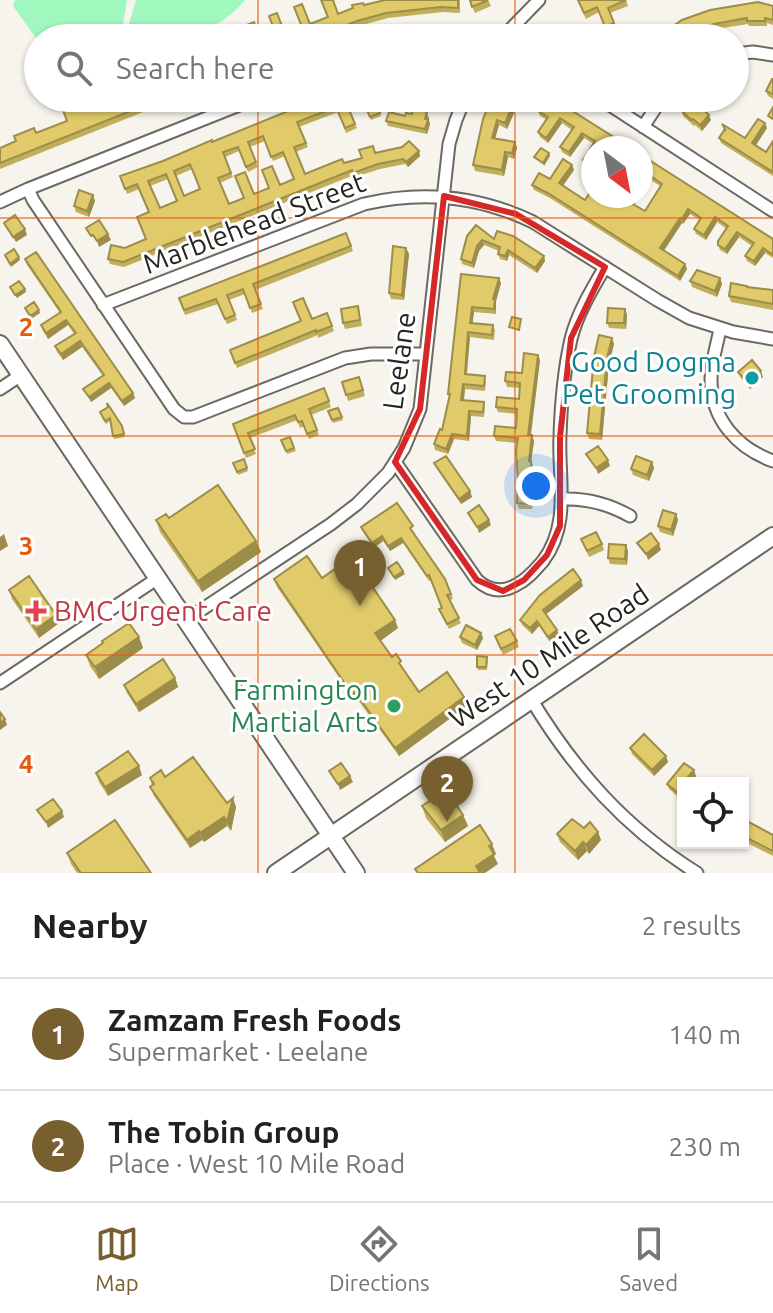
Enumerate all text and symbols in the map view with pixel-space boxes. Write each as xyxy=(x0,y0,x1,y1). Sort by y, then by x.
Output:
search box xyxy=(24,24,749,112)
icon: search xyxy=(52,46,96,90)
text: Search here xyxy=(116,51,275,85)
north arrow xyxy=(581,136,653,208)
street label: Marblehead Street xyxy=(138,166,369,279)
street label: Leelane xyxy=(376,310,421,412)
text: 2 xyxy=(19,312,33,341)
place label: Good Dogma Pet Grooming xyxy=(562,346,736,409)
marker: Good Dogma Pet Grooming xyxy=(743,369,761,387)
your location xyxy=(516,466,556,506)
text: 3 xyxy=(19,531,33,560)
pin: 1 xyxy=(334,540,386,606)
street label: West 10 Mile Road xyxy=(443,577,654,734)
place label: BMC Urgent Care xyxy=(54,595,272,626)
marker: BMC Urgent Care xyxy=(25,600,47,622)
place label: Farmington Martial Arts xyxy=(231,674,378,737)
marker: Farmington Martial Arts xyxy=(385,697,403,715)
text: 4 xyxy=(19,749,33,778)
pin: 2 xyxy=(421,756,473,822)
map controls xyxy=(677,777,749,849)
button: locate xyxy=(677,777,749,849)
text: Nearby xyxy=(32,906,147,944)
text: 2 results xyxy=(642,911,741,940)
text: Zamzam Fresh Foods xyxy=(108,1003,401,1037)
text: 1 xyxy=(51,1020,65,1049)
text: 140 m xyxy=(669,1020,741,1049)
text: Supermarket · Leelane xyxy=(108,1037,368,1066)
text: The Tobin Group xyxy=(108,1115,339,1149)
text: 2 xyxy=(51,1132,65,1161)
text: 230 m xyxy=(669,1132,741,1161)
text: Place · West 10 Mile Road xyxy=(108,1149,405,1178)
tab: Map xyxy=(95,1222,139,1295)
tab: Directions xyxy=(329,1222,430,1295)
tab: Saved xyxy=(619,1222,678,1295)

